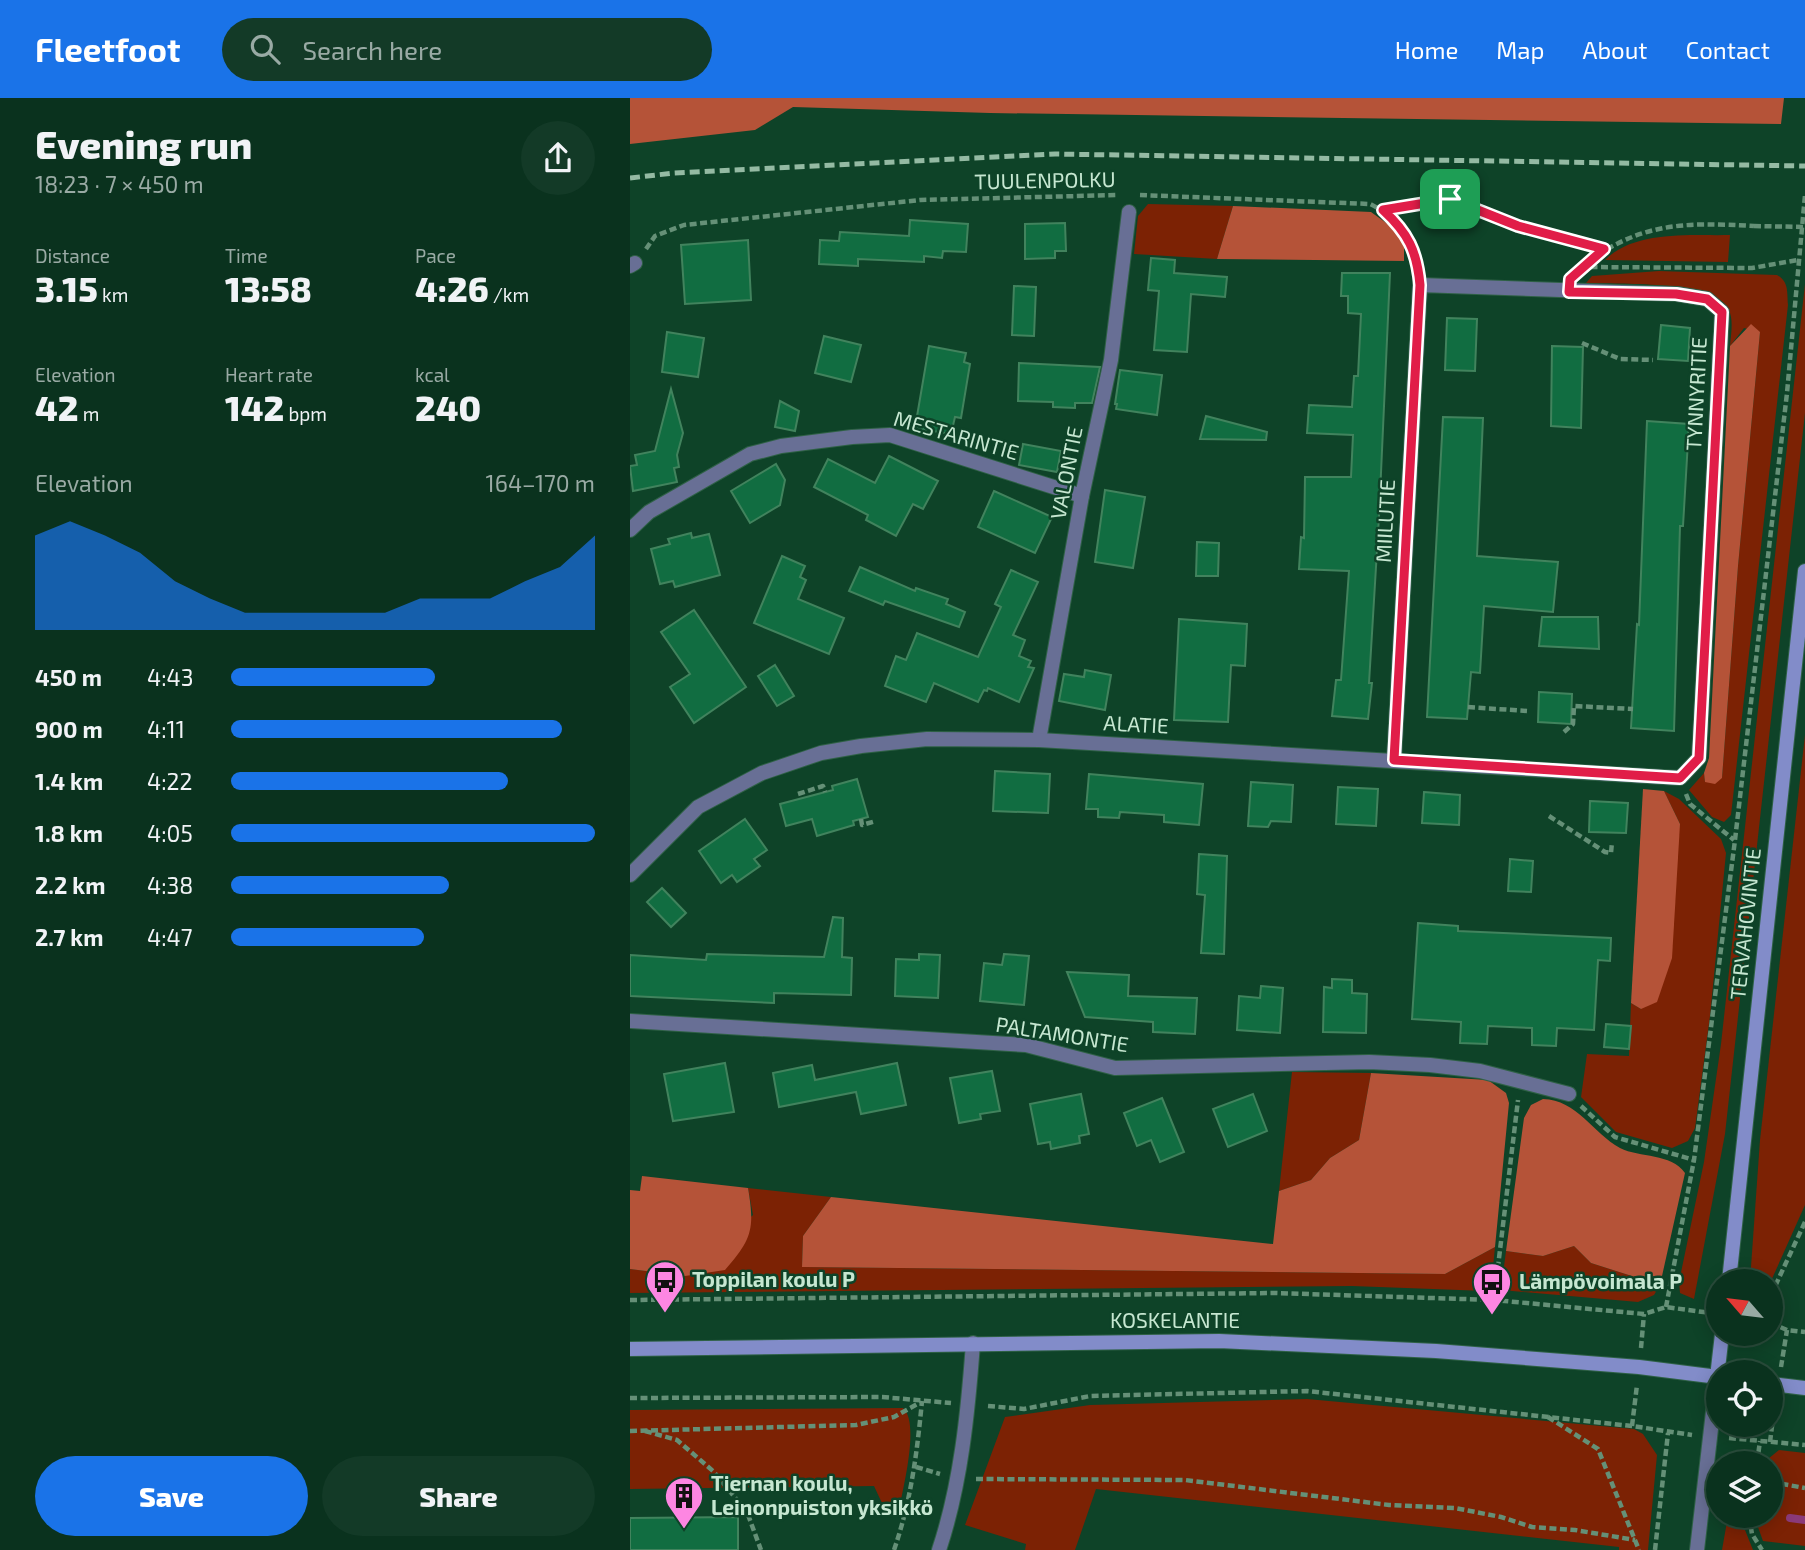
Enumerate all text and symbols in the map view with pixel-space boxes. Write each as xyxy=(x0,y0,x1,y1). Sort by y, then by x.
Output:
search box xyxy=(222,18,712,81)
text: Fleetfoot xyxy=(35,29,180,69)
icon: search xyxy=(246,30,284,68)
text: Search here xyxy=(302,34,442,65)
text: Home xyxy=(1395,35,1458,64)
text: Map xyxy=(1496,35,1544,64)
text: About xyxy=(1582,35,1648,64)
text: Contact xyxy=(1686,35,1770,64)
text: Evening run xyxy=(35,121,252,167)
button: share xyxy=(521,121,595,195)
street label: TUULENPOLKU xyxy=(974,166,1116,193)
pin xyxy=(1420,169,1480,229)
text: 18:23 · 7 × 450 m xyxy=(35,170,204,198)
icon: arrive xyxy=(1431,180,1469,218)
text: Distance xyxy=(35,244,110,267)
text: Time xyxy=(225,244,268,267)
text: Pace xyxy=(415,244,456,267)
text: 3.15 xyxy=(35,267,98,309)
text: 13:58 xyxy=(225,267,312,309)
text: 4:26 xyxy=(415,267,489,309)
text: km xyxy=(98,283,128,306)
text: /km xyxy=(489,283,529,306)
street label: TYNNYRITIE xyxy=(1680,337,1711,451)
text: Elevation xyxy=(35,363,116,386)
text: Heart rate xyxy=(225,363,313,386)
text: kcal xyxy=(415,363,450,386)
text: 42 xyxy=(35,386,78,428)
text: 142 xyxy=(225,386,284,428)
text: 240 xyxy=(415,386,481,428)
text: m xyxy=(78,402,99,425)
text: bpm xyxy=(284,402,327,425)
street label: MESTARINTIE xyxy=(891,405,1022,464)
street label: VALONTIE xyxy=(1044,424,1087,521)
text: Elevation xyxy=(35,469,133,497)
text: 164–170 m xyxy=(486,469,595,497)
street label: MIILUTIE xyxy=(1370,479,1399,563)
text: 450 m xyxy=(35,663,102,691)
text: 4:43 xyxy=(147,663,194,691)
street label: ALATIE xyxy=(1103,709,1169,738)
text: 900 m xyxy=(35,715,103,743)
text: 4:11 xyxy=(147,715,185,743)
text: 1.4 km xyxy=(35,767,103,795)
text: 4:22 xyxy=(147,767,192,795)
text: 1.8 km xyxy=(35,819,103,847)
text: 4:05 xyxy=(147,819,193,847)
street label: TERVAHOVINTIE xyxy=(1724,847,1765,1001)
text: 2.2 km xyxy=(35,871,105,899)
text: 4:38 xyxy=(147,871,193,899)
text: 2.7 km xyxy=(35,923,103,951)
text: 4:47 xyxy=(147,923,193,951)
street label: PALTAMONTIE xyxy=(994,1011,1130,1056)
bus stop icon: Toppilan koulu P xyxy=(644,1259,686,1314)
bus stop icon: Lämpövoimala P xyxy=(1471,1261,1513,1316)
place label: Toppilan koulu P xyxy=(692,1266,855,1291)
place label: Lämpövoimala P xyxy=(1519,1268,1682,1293)
north arrow xyxy=(1706,1269,1783,1346)
map controls xyxy=(1706,1269,1783,1528)
street label: KOSKELANTIE xyxy=(1110,1307,1240,1332)
button: locate xyxy=(1706,1360,1783,1437)
button: layers xyxy=(1706,1451,1783,1528)
button: Save xyxy=(35,1456,308,1536)
button: Share xyxy=(322,1456,595,1536)
place label: Tiernan koulu, Leinonpuiston yksikkö xyxy=(711,1470,933,1520)
building icon: Tiernan koulu, Leinonpuiston yksikkö xyxy=(663,1475,705,1530)

